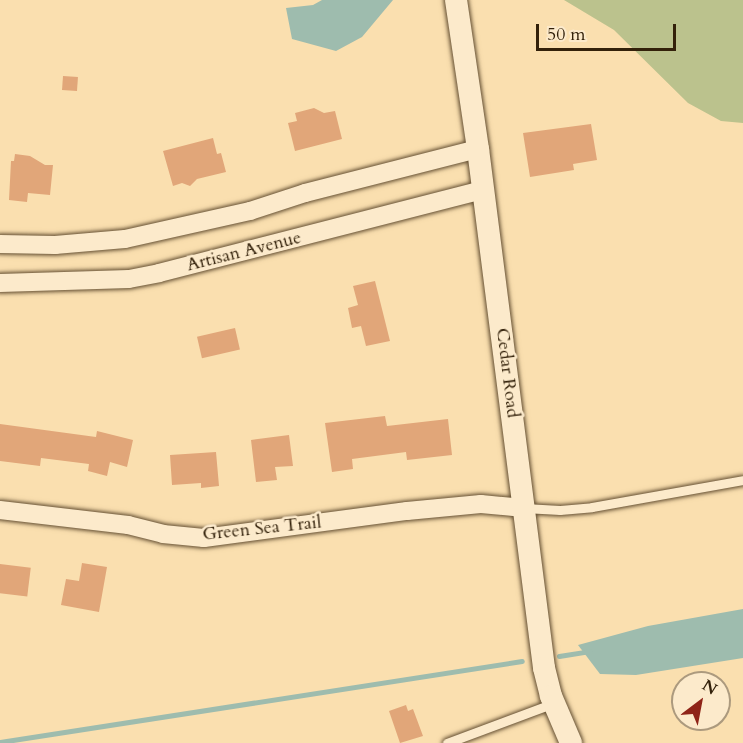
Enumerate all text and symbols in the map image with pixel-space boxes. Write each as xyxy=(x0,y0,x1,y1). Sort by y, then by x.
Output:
scale bar xyxy=(539,12,678,50)
text: 50 m xyxy=(547,22,586,47)
street label: Artisan Avenue xyxy=(184,227,304,277)
street label: Cedar Road xyxy=(491,327,523,419)
street label: Green Sea Trail xyxy=(202,512,322,546)
north arrow xyxy=(671,671,731,731)
text: N xyxy=(698,674,721,700)

